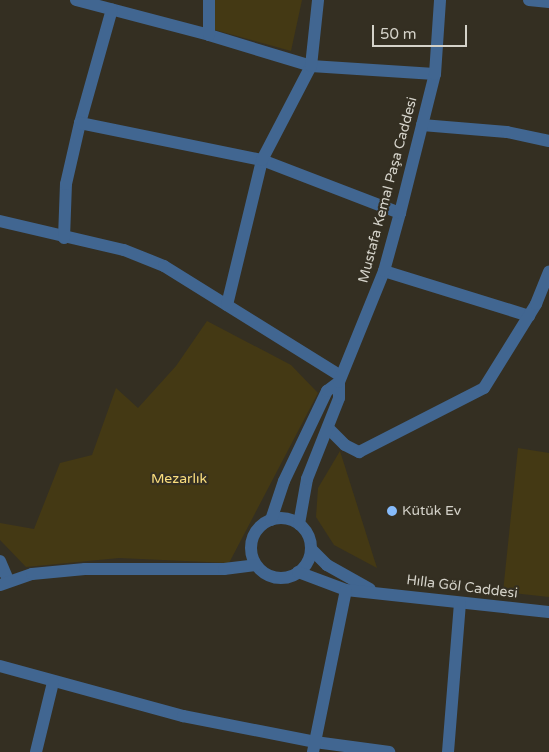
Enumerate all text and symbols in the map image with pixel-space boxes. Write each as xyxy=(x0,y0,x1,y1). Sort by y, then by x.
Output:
scale bar xyxy=(374,15,469,47)
text: 50 m xyxy=(380,25,417,43)
street label: Mustafa Kemal Paşa Caddesi xyxy=(355,95,421,285)
park label: Mezarlık xyxy=(151,471,207,487)
place label: Kütük Ev xyxy=(402,503,461,519)
marker: Kütük Ev xyxy=(386,505,398,517)
street label: Hılla Göl Caddesi xyxy=(405,572,519,602)

